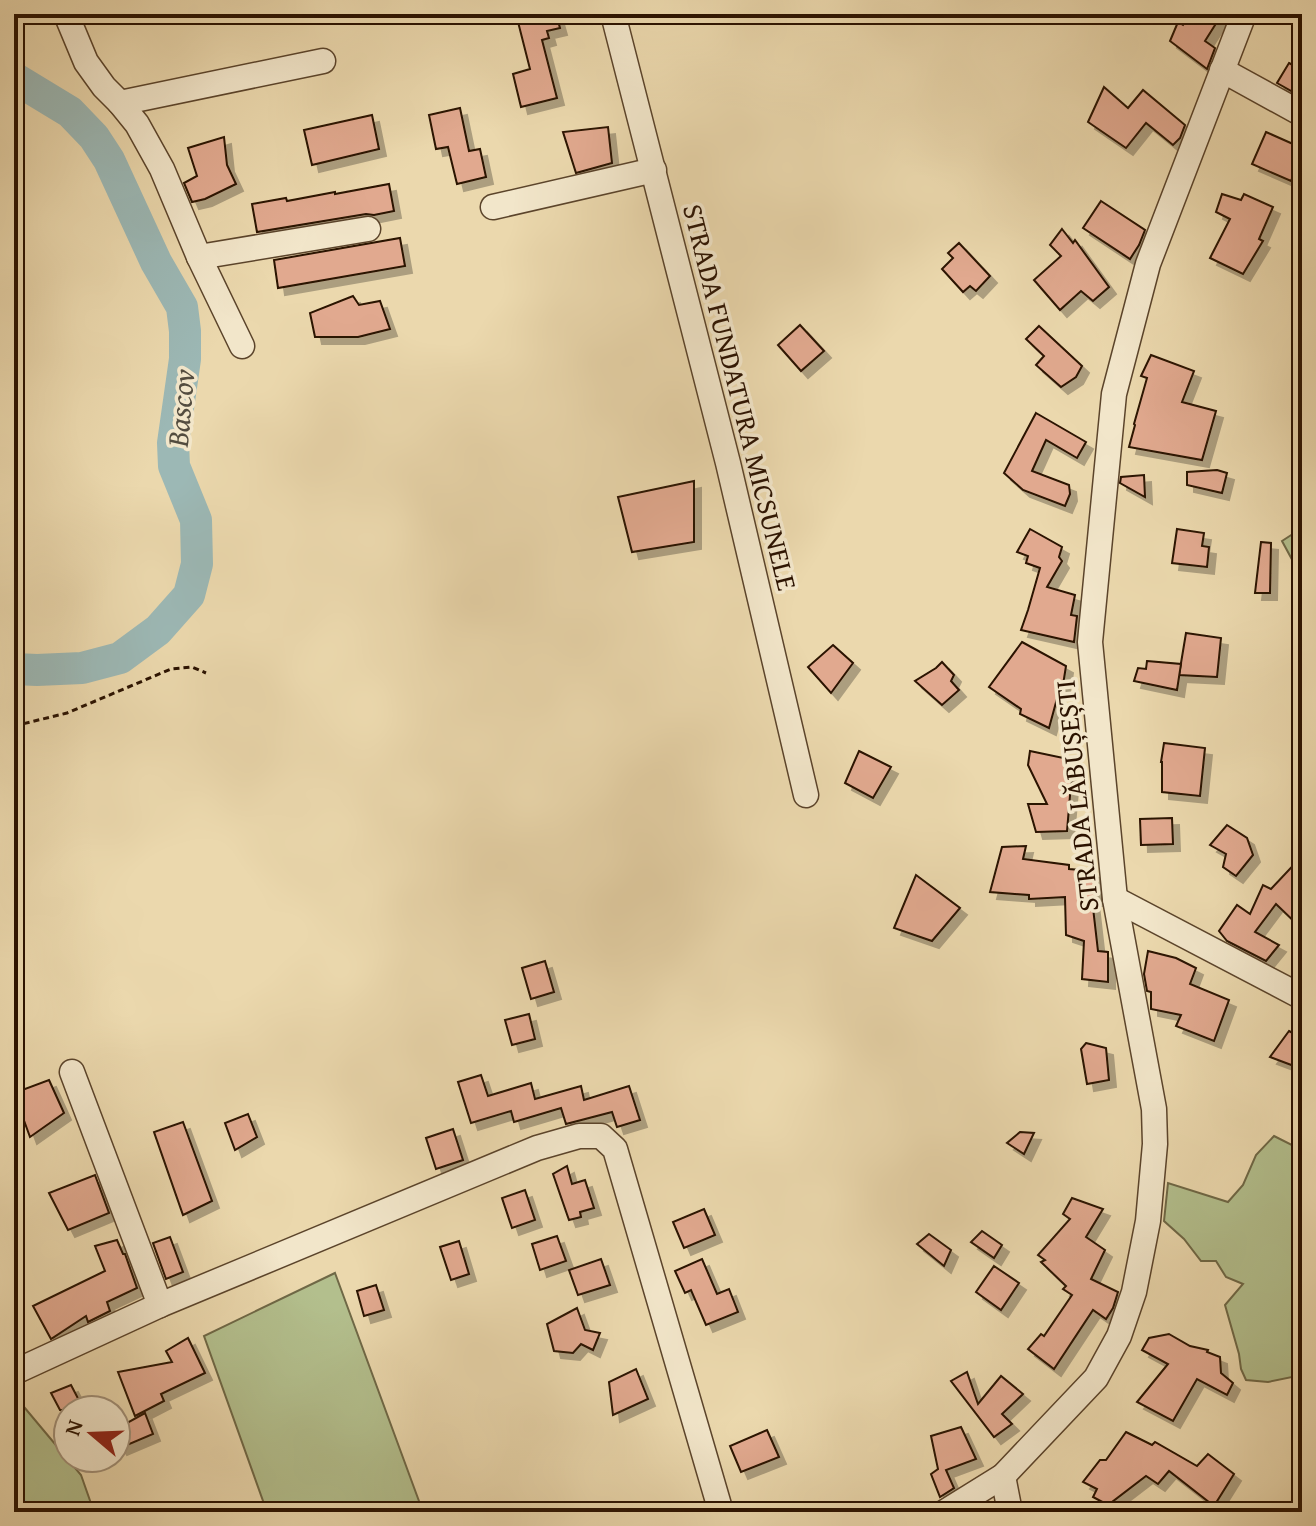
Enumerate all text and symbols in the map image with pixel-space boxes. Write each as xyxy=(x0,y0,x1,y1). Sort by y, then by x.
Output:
street label: STRADA FUNDATURA MICSUNELE xyxy=(673,200,809,594)
water label: Bascov xyxy=(155,367,205,450)
street label: STRADA LĂBUȘEȘTI xyxy=(1043,678,1109,914)
north arrow xyxy=(52,1394,132,1474)
text: N xyxy=(56,1415,91,1440)

